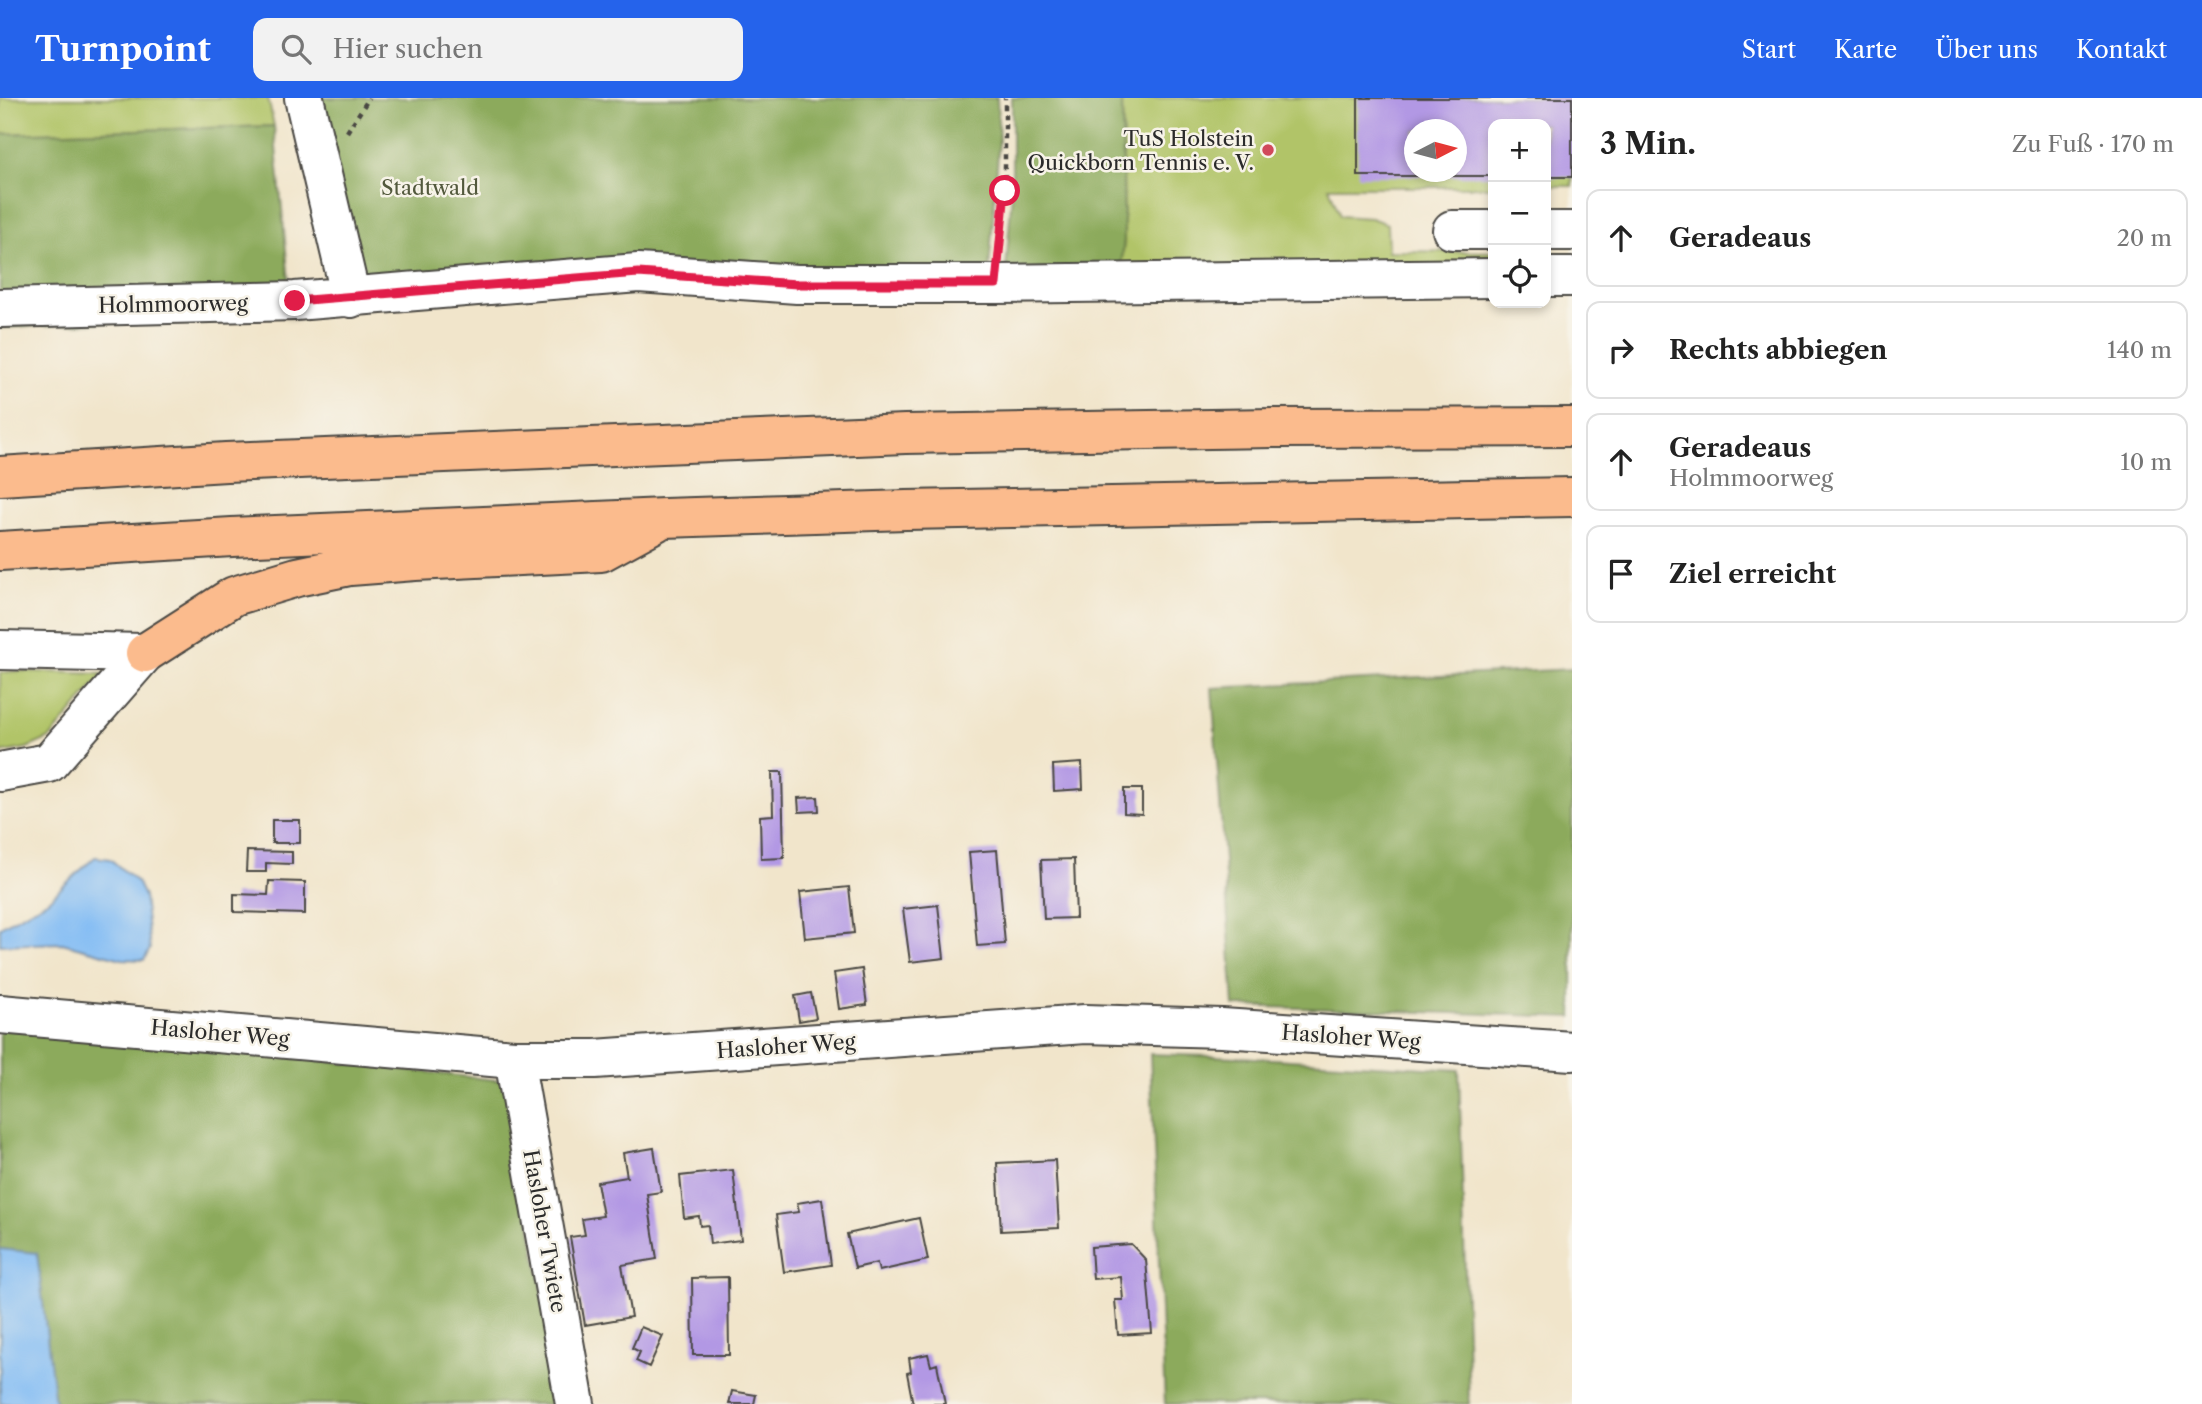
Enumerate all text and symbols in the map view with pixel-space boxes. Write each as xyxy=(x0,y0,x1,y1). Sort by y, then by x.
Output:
search box xyxy=(253,18,743,81)
text: Turnpoint xyxy=(35,29,211,70)
icon: search xyxy=(277,30,315,68)
text: Hier suchen xyxy=(333,33,483,65)
text: Start xyxy=(1742,35,1796,64)
text: Karte xyxy=(1834,35,1897,64)
text: Über uns xyxy=(1935,35,2038,64)
text: Kontakt xyxy=(2076,35,2167,64)
north arrow xyxy=(1404,119,1467,182)
map controls xyxy=(1488,119,1551,308)
button: + xyxy=(1488,119,1551,182)
text: 3 Min. xyxy=(1600,125,1696,162)
place label: TuS Holstein Quickborn Tennis e. V. xyxy=(1027,126,1254,175)
text: Zu Fuß · 170 m xyxy=(2012,130,2174,158)
marker: TuS Holstein Quickborn Tennis e. V. xyxy=(1260,142,1276,158)
park label: Stadtwald xyxy=(381,175,479,200)
route start xyxy=(989,175,1020,206)
button: − xyxy=(1488,182,1551,245)
icon: ahead xyxy=(1602,219,1640,257)
text: Geradeaus xyxy=(1669,222,1811,254)
text: 20 m xyxy=(2117,224,2172,252)
button: locate xyxy=(1488,245,1551,308)
route end xyxy=(279,285,310,316)
street label: Holmmoorweg xyxy=(98,290,249,318)
icon: right xyxy=(1602,331,1640,369)
text: Rechts abbiegen xyxy=(1669,334,1887,366)
text: 140 m xyxy=(2107,336,2172,364)
text: Geradeaus xyxy=(1669,432,1811,464)
icon: ahead xyxy=(1602,443,1640,481)
text: 10 m xyxy=(2120,448,2172,476)
text: Holmmoorweg xyxy=(1669,464,1833,492)
icon: arrive xyxy=(1602,555,1640,593)
text: Ziel erreicht xyxy=(1669,558,1836,590)
street label: Hasloher Weg xyxy=(149,1014,291,1052)
street label: Hasloher Weg xyxy=(1281,1020,1422,1054)
street label: Hasloher Weg xyxy=(716,1029,857,1063)
street label: Hasloher Twiete xyxy=(518,1148,572,1314)

